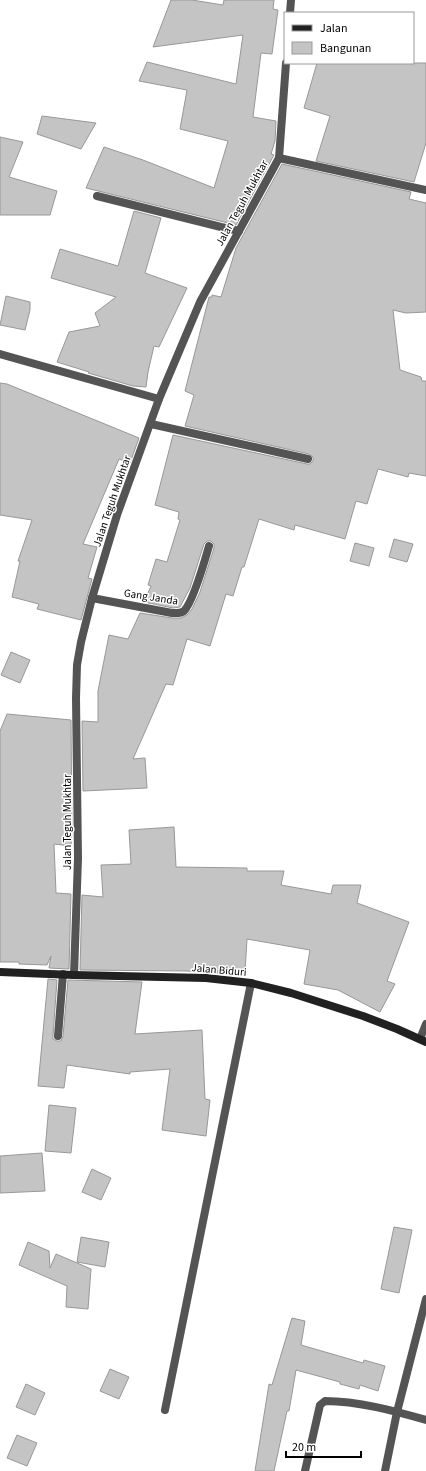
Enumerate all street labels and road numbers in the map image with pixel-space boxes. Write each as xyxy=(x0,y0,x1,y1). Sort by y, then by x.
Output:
street label: Jalan Teguh Mukhtar xyxy=(212,157,272,249)
street label: Jalan Teguh Mukhtar xyxy=(89,453,135,549)
street label: Gang Janda xyxy=(123,585,179,609)
street label: Jalan Teguh Mukhtar xyxy=(60,774,75,870)
street label: Jalan Biduri xyxy=(191,960,247,980)

